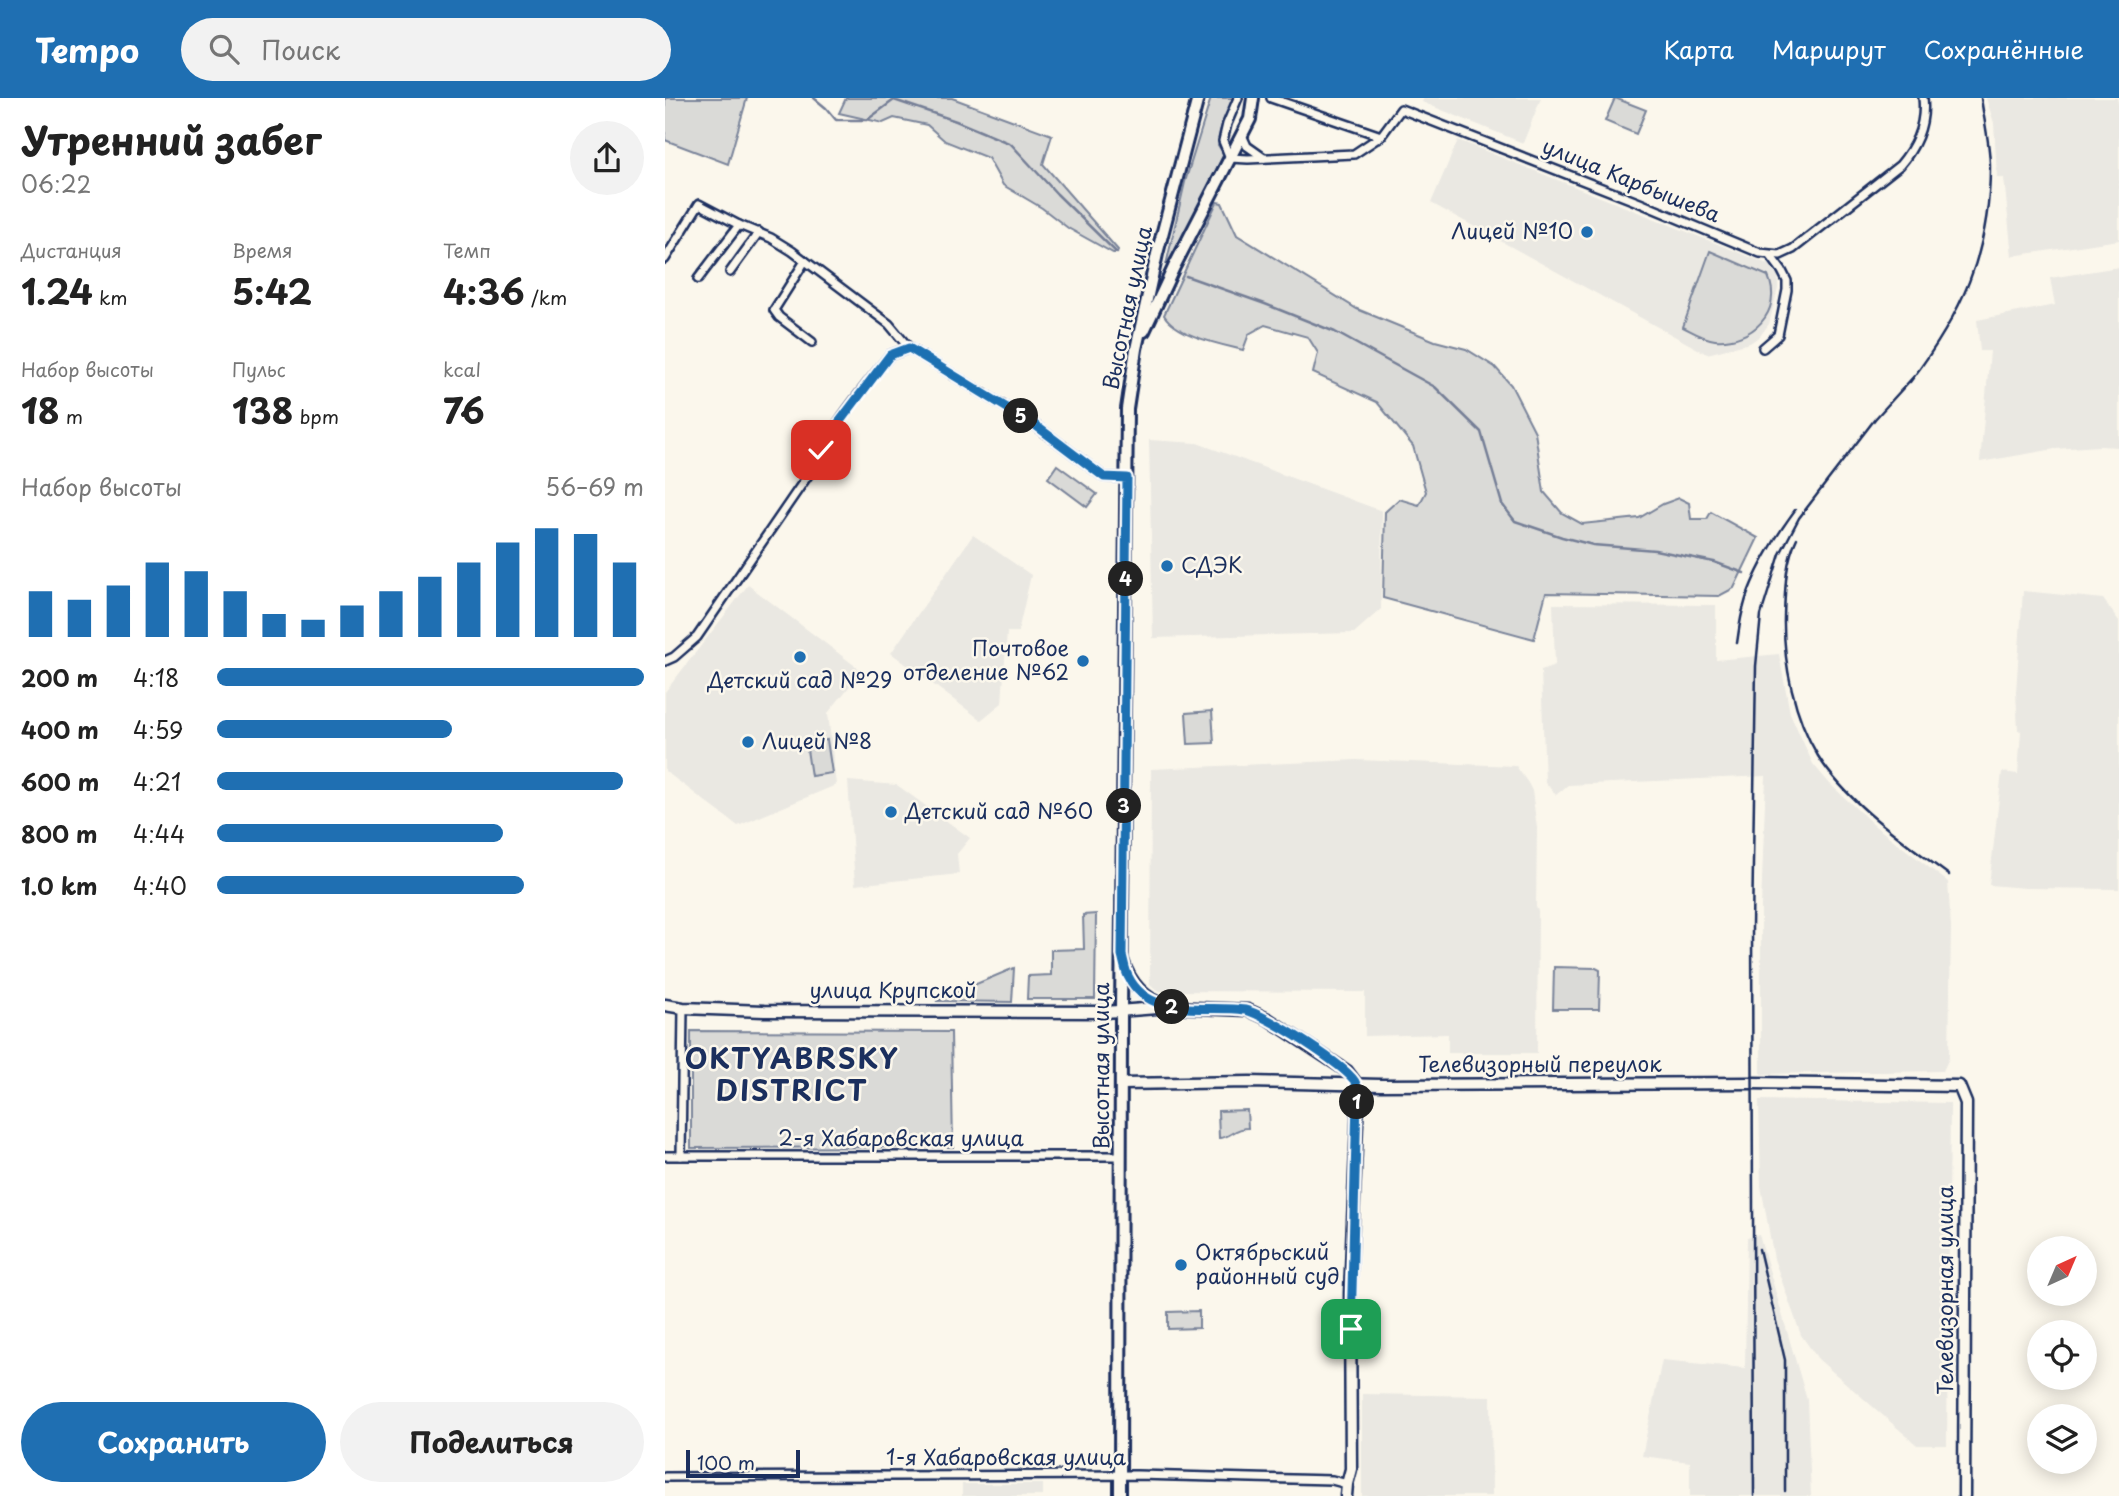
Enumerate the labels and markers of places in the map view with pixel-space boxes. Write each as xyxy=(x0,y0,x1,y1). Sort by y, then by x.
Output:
place label: Лицей №10 xyxy=(1451,214,1573,246)
marker: Лицей №10 xyxy=(1579,224,1595,240)
pin: 5 xyxy=(1003,398,1039,434)
pin xyxy=(791,420,851,480)
place label: СДЭК xyxy=(1181,548,1243,580)
marker: СДЭК xyxy=(1159,558,1175,574)
pin: 4 xyxy=(1109,561,1143,596)
place label: Почтовое отделение №62 xyxy=(903,631,1069,687)
marker: Детский сад №29 xyxy=(792,649,808,665)
marker: Почтовое отделение №62 xyxy=(1075,653,1091,669)
place label: Детский сад №29 xyxy=(707,663,892,695)
place label: Лицей №8 xyxy=(762,724,872,756)
marker: Лицей №8 xyxy=(740,734,756,750)
pin: 3 xyxy=(1107,788,1141,824)
place label: Детский сад №60 xyxy=(904,794,1093,826)
marker: Детский сад №60 xyxy=(883,804,899,820)
pin: 2 xyxy=(1155,990,1189,1024)
pin: 1 xyxy=(1339,1084,1375,1119)
place label: Октябрьский районный суд xyxy=(1195,1235,1340,1291)
marker: Октябрьский районный суд xyxy=(1173,1257,1189,1273)
pin xyxy=(1321,1299,1381,1359)

